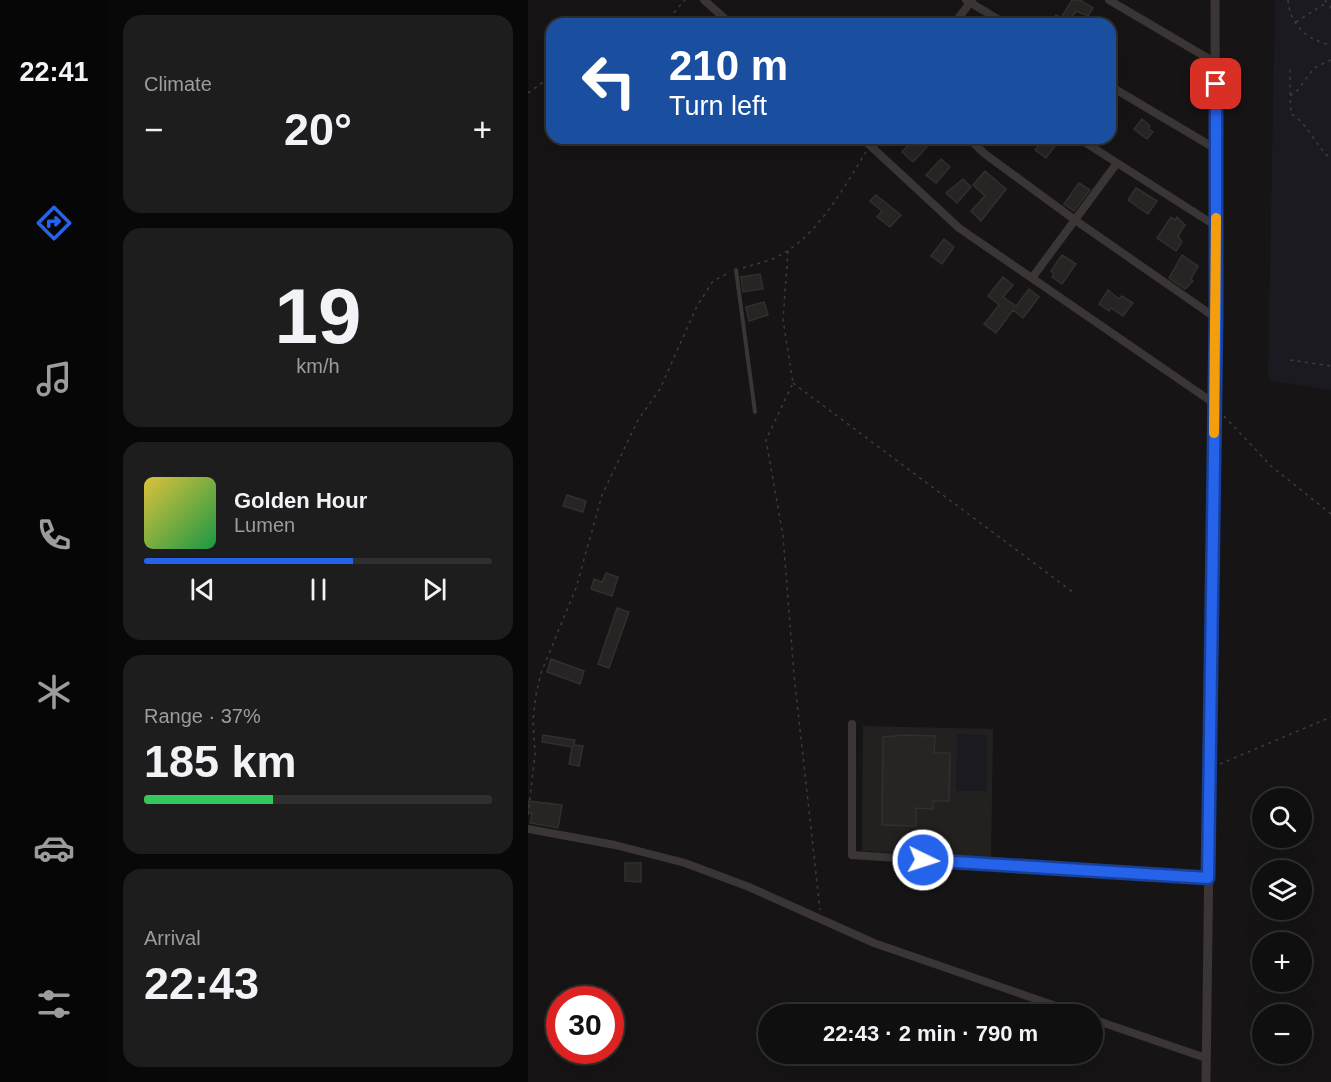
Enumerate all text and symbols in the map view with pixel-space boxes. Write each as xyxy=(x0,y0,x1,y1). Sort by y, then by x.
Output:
icon: left xyxy=(570,42,648,120)
text: 210 m xyxy=(669,42,788,89)
text: 22:41 xyxy=(19,57,89,87)
pin xyxy=(1190,58,1241,109)
icon: arrive xyxy=(1199,67,1232,100)
text: Climate xyxy=(144,73,212,95)
text: Turn left xyxy=(669,91,767,121)
text: 20° xyxy=(284,104,352,155)
text: − xyxy=(144,111,163,148)
text: + xyxy=(473,111,492,148)
icon: directions xyxy=(33,202,75,244)
text: 19 xyxy=(275,272,361,360)
text: km/h xyxy=(296,355,340,377)
icon: music xyxy=(33,358,75,400)
text: Golden Hour xyxy=(234,488,367,513)
icon: phone xyxy=(33,514,75,556)
text: Lumen xyxy=(234,514,295,536)
icon: previous xyxy=(186,573,219,606)
icon: pause xyxy=(302,573,335,606)
icon: next xyxy=(418,573,451,606)
icon: climate xyxy=(33,671,75,713)
text: Range · 37% xyxy=(144,705,261,727)
text: 185 km xyxy=(144,736,297,787)
map controls xyxy=(1252,788,1312,1064)
button: search xyxy=(1252,788,1312,848)
icon: car xyxy=(33,827,75,869)
position arrow xyxy=(891,828,955,892)
button: layers xyxy=(1252,860,1312,920)
text: Arrival xyxy=(144,927,201,949)
button: + xyxy=(1252,932,1312,992)
text: 22:43 xyxy=(144,958,259,1009)
icon: filters xyxy=(33,983,75,1025)
speed limit sign: 30 xyxy=(546,986,624,1064)
button: − xyxy=(1252,1004,1312,1064)
text: 22:43 · 2 min · 790 m xyxy=(823,1021,1038,1046)

